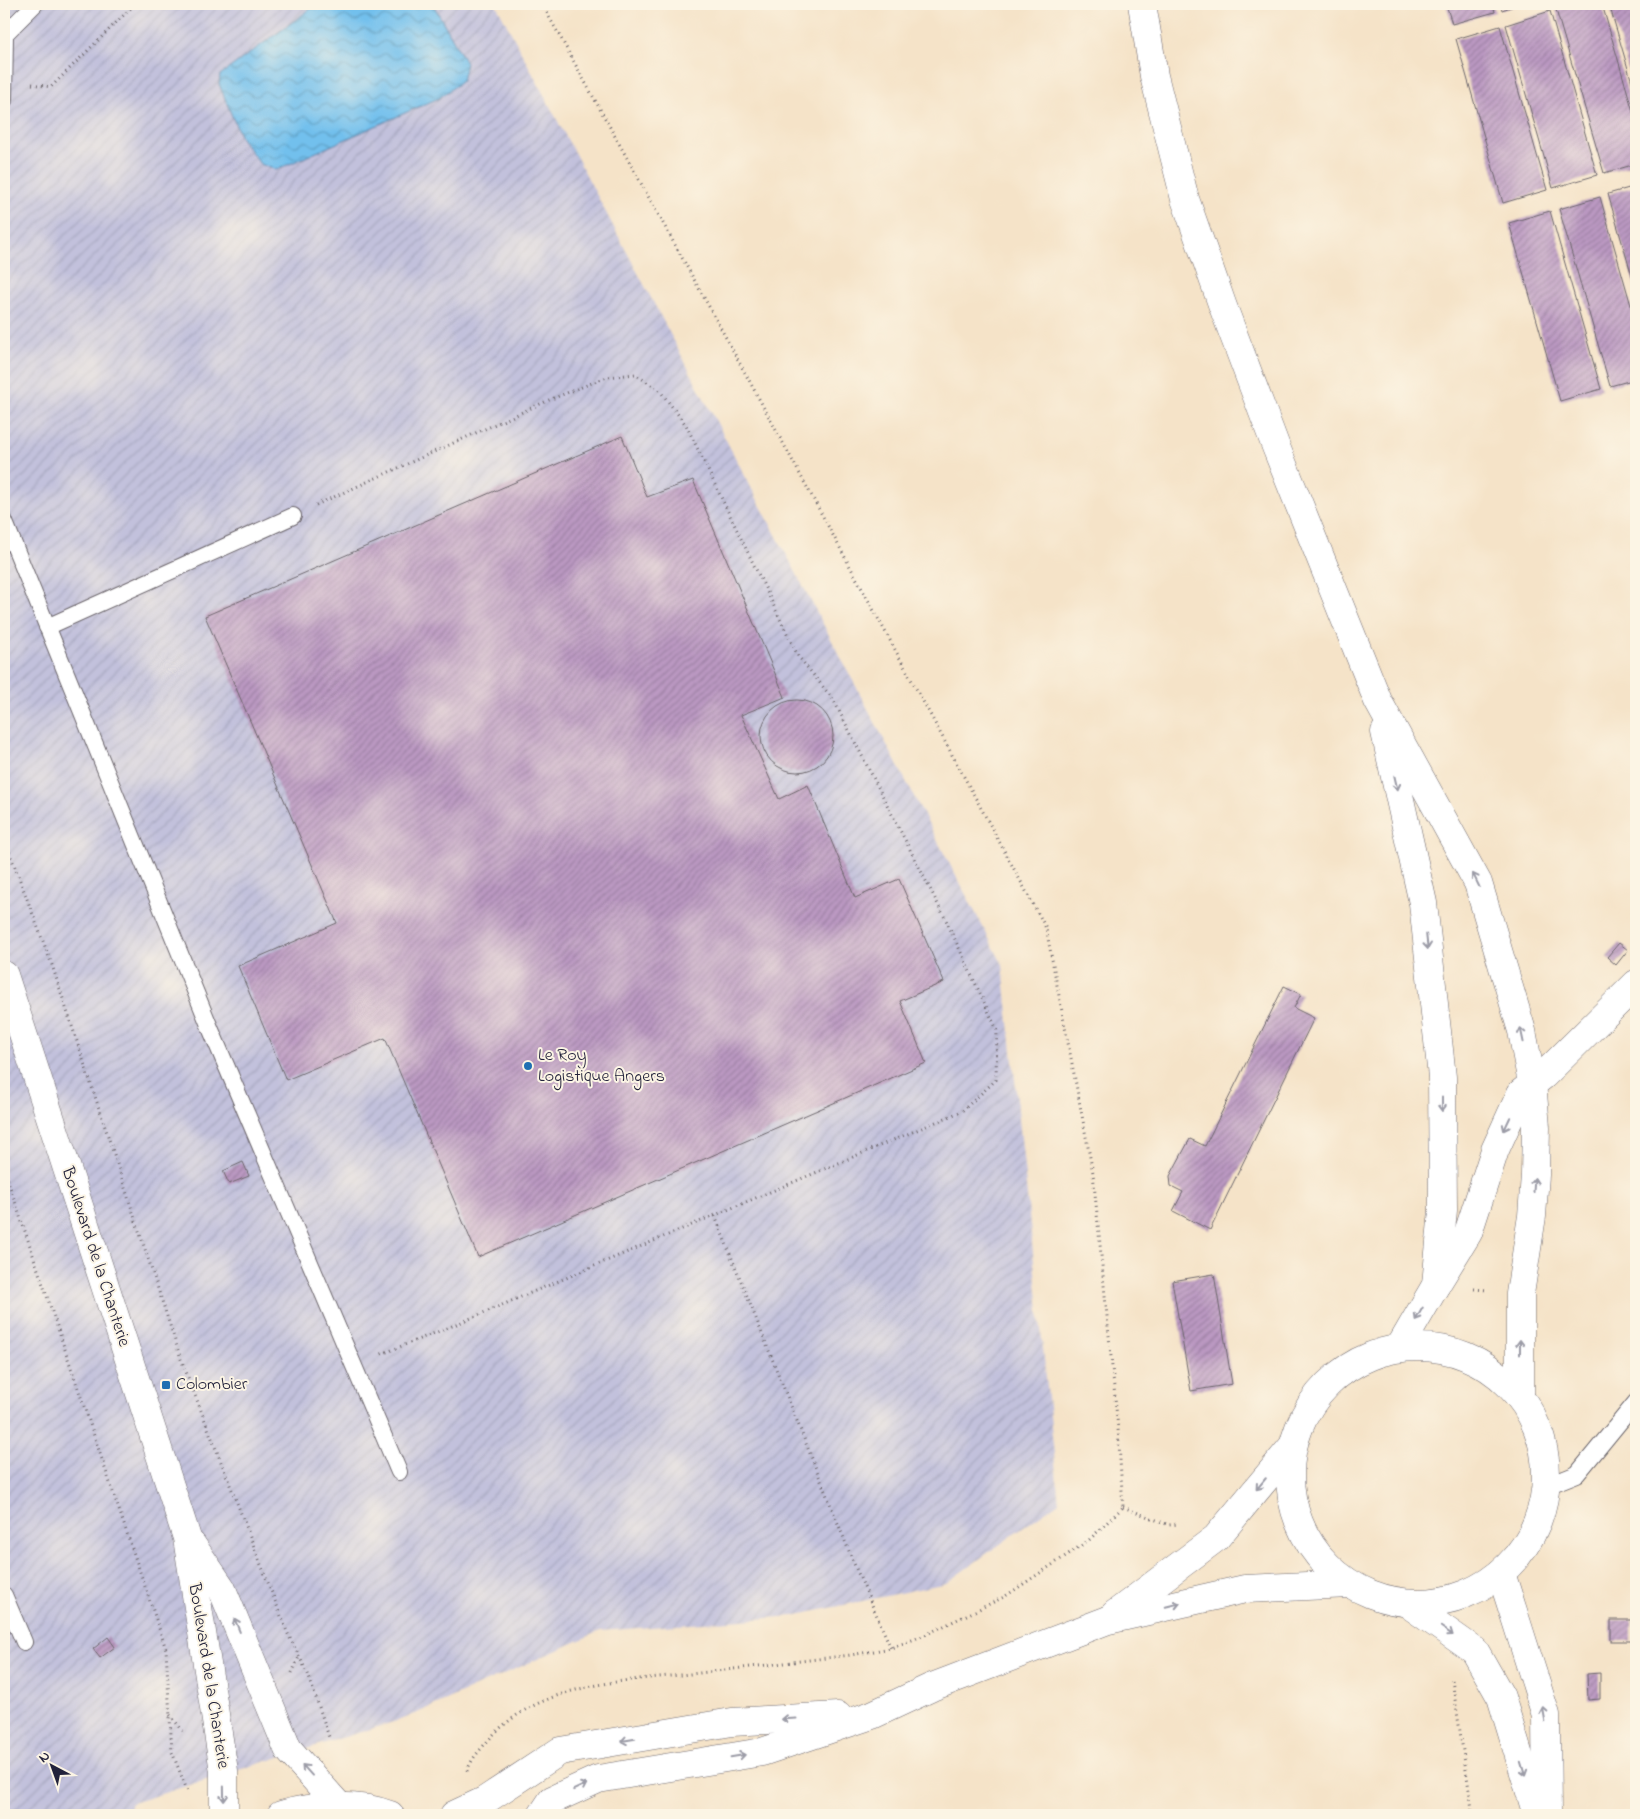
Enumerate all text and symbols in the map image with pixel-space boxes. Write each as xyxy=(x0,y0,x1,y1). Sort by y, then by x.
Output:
one-way arrow xyxy=(1392,774,1401,790)
one-way arrow xyxy=(1471,872,1481,887)
one-way arrow xyxy=(1422,934,1432,950)
one-way arrow xyxy=(1517,1028,1527,1044)
place label: Le Roy Logistique Angers xyxy=(538,1043,665,1091)
marker: Le Roy Logistique Angers xyxy=(522,1060,534,1072)
one-way arrow xyxy=(1437,1096,1447,1112)
one-way arrow xyxy=(1502,1116,1511,1131)
street label: Boulevard de la Chanterie xyxy=(53,1163,137,1351)
one-way arrow xyxy=(1530,1178,1539,1194)
one-way arrow xyxy=(1414,1306,1423,1321)
one-way arrow xyxy=(1515,1339,1525,1356)
place label: Colombier xyxy=(176,1372,248,1398)
marker: Colombier xyxy=(160,1379,172,1391)
one-way arrow xyxy=(1255,1478,1267,1491)
street label: Boulevard de la Chanterie xyxy=(180,1580,236,1772)
one-way arrow xyxy=(1164,1600,1180,1609)
one-way arrow xyxy=(231,1617,240,1632)
one-way arrow xyxy=(1440,1626,1454,1636)
one-way arrow xyxy=(1539,1707,1549,1723)
one-way arrow xyxy=(781,1715,797,1724)
one-way arrow xyxy=(620,1735,636,1745)
north arrow xyxy=(28,1742,78,1792)
text: N xyxy=(34,1746,55,1768)
one-way arrow xyxy=(730,1750,746,1760)
one-way arrow xyxy=(1519,1760,1529,1776)
one-way arrow xyxy=(301,1763,313,1776)
one-way arrow xyxy=(572,1782,587,1791)
one-way arrow xyxy=(219,1786,229,1802)

